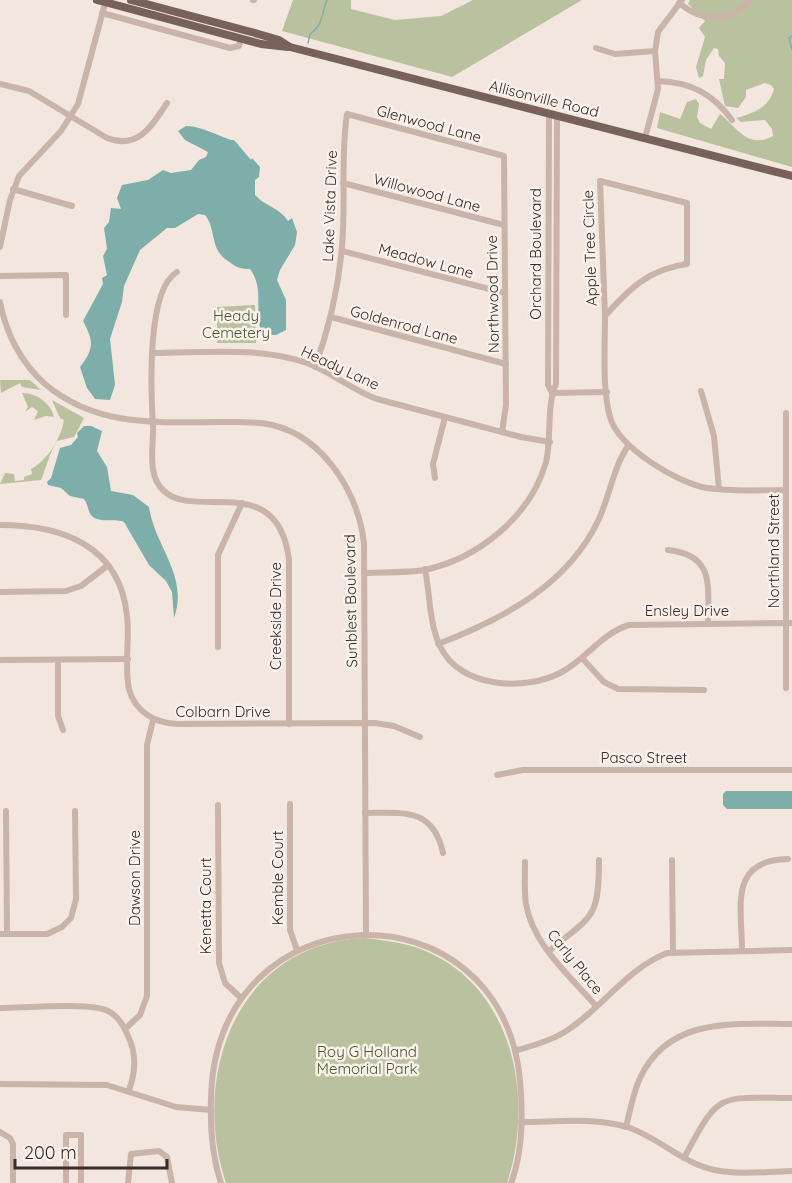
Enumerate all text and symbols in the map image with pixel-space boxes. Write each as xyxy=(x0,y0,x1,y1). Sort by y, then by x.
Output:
street label: Allisonville Road xyxy=(487,76,601,121)
street label: Glenwood Lane xyxy=(375,100,484,147)
street label: Lake Vista Drive xyxy=(318,150,341,262)
street label: Willowood Lane xyxy=(371,169,483,216)
street label: Orchard Boulevard xyxy=(526,188,545,320)
street label: Apple Tree Circle xyxy=(578,190,601,307)
street label: Northwood Drive xyxy=(482,235,503,353)
street label: Meadow Lane xyxy=(376,239,476,282)
street label: Goldenrod Lane xyxy=(348,301,460,348)
park label: Heady Cemetery xyxy=(202,306,270,342)
street label: Heady Lane xyxy=(298,341,382,394)
street label: Northland Street xyxy=(764,494,783,608)
street label: Sunblest Boulevard xyxy=(340,534,361,668)
street label: Creekside Drive xyxy=(266,562,285,670)
street label: Ensley Drive xyxy=(645,601,729,620)
street label: Colbarn Drive xyxy=(175,702,271,721)
street label: Pasco Street xyxy=(601,748,687,767)
street label: Dawson Drive xyxy=(125,830,144,926)
street label: Kemble Court xyxy=(268,830,287,926)
street label: Kenetta Court xyxy=(196,857,215,955)
street label: Carly Place xyxy=(543,925,607,998)
park label: Roy G Holland Memorial Park xyxy=(317,1042,418,1078)
scale bar xyxy=(15,1132,166,1170)
text: 200 m xyxy=(24,1141,77,1164)

